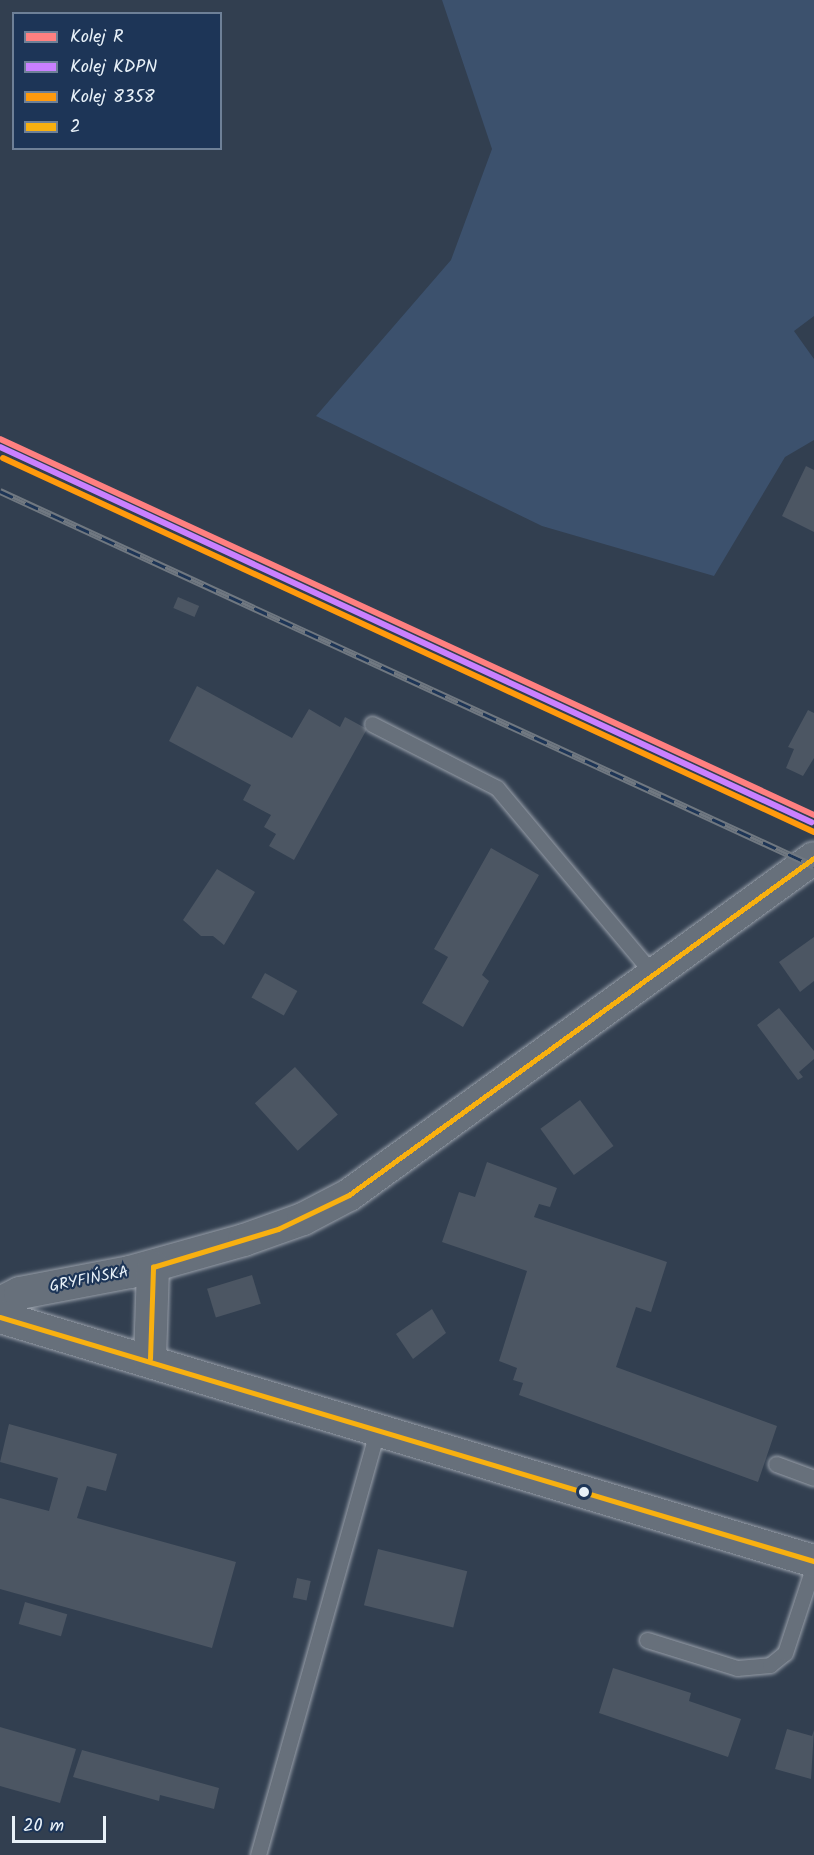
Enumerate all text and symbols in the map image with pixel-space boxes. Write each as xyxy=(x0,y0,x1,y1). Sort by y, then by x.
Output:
legend xyxy=(12,12,222,150)
text: Kolej R xyxy=(70,23,124,52)
text: Kolej KDPN xyxy=(70,53,157,82)
text: Kolej 8358 xyxy=(70,83,155,112)
text: 2 xyxy=(70,113,80,142)
street label: GRYFIŃSKA xyxy=(48,1263,130,1297)
unlabelled marker xyxy=(578,1486,590,1498)
scale bar xyxy=(15,1804,110,1842)
text: 20 m xyxy=(23,1812,64,1841)

